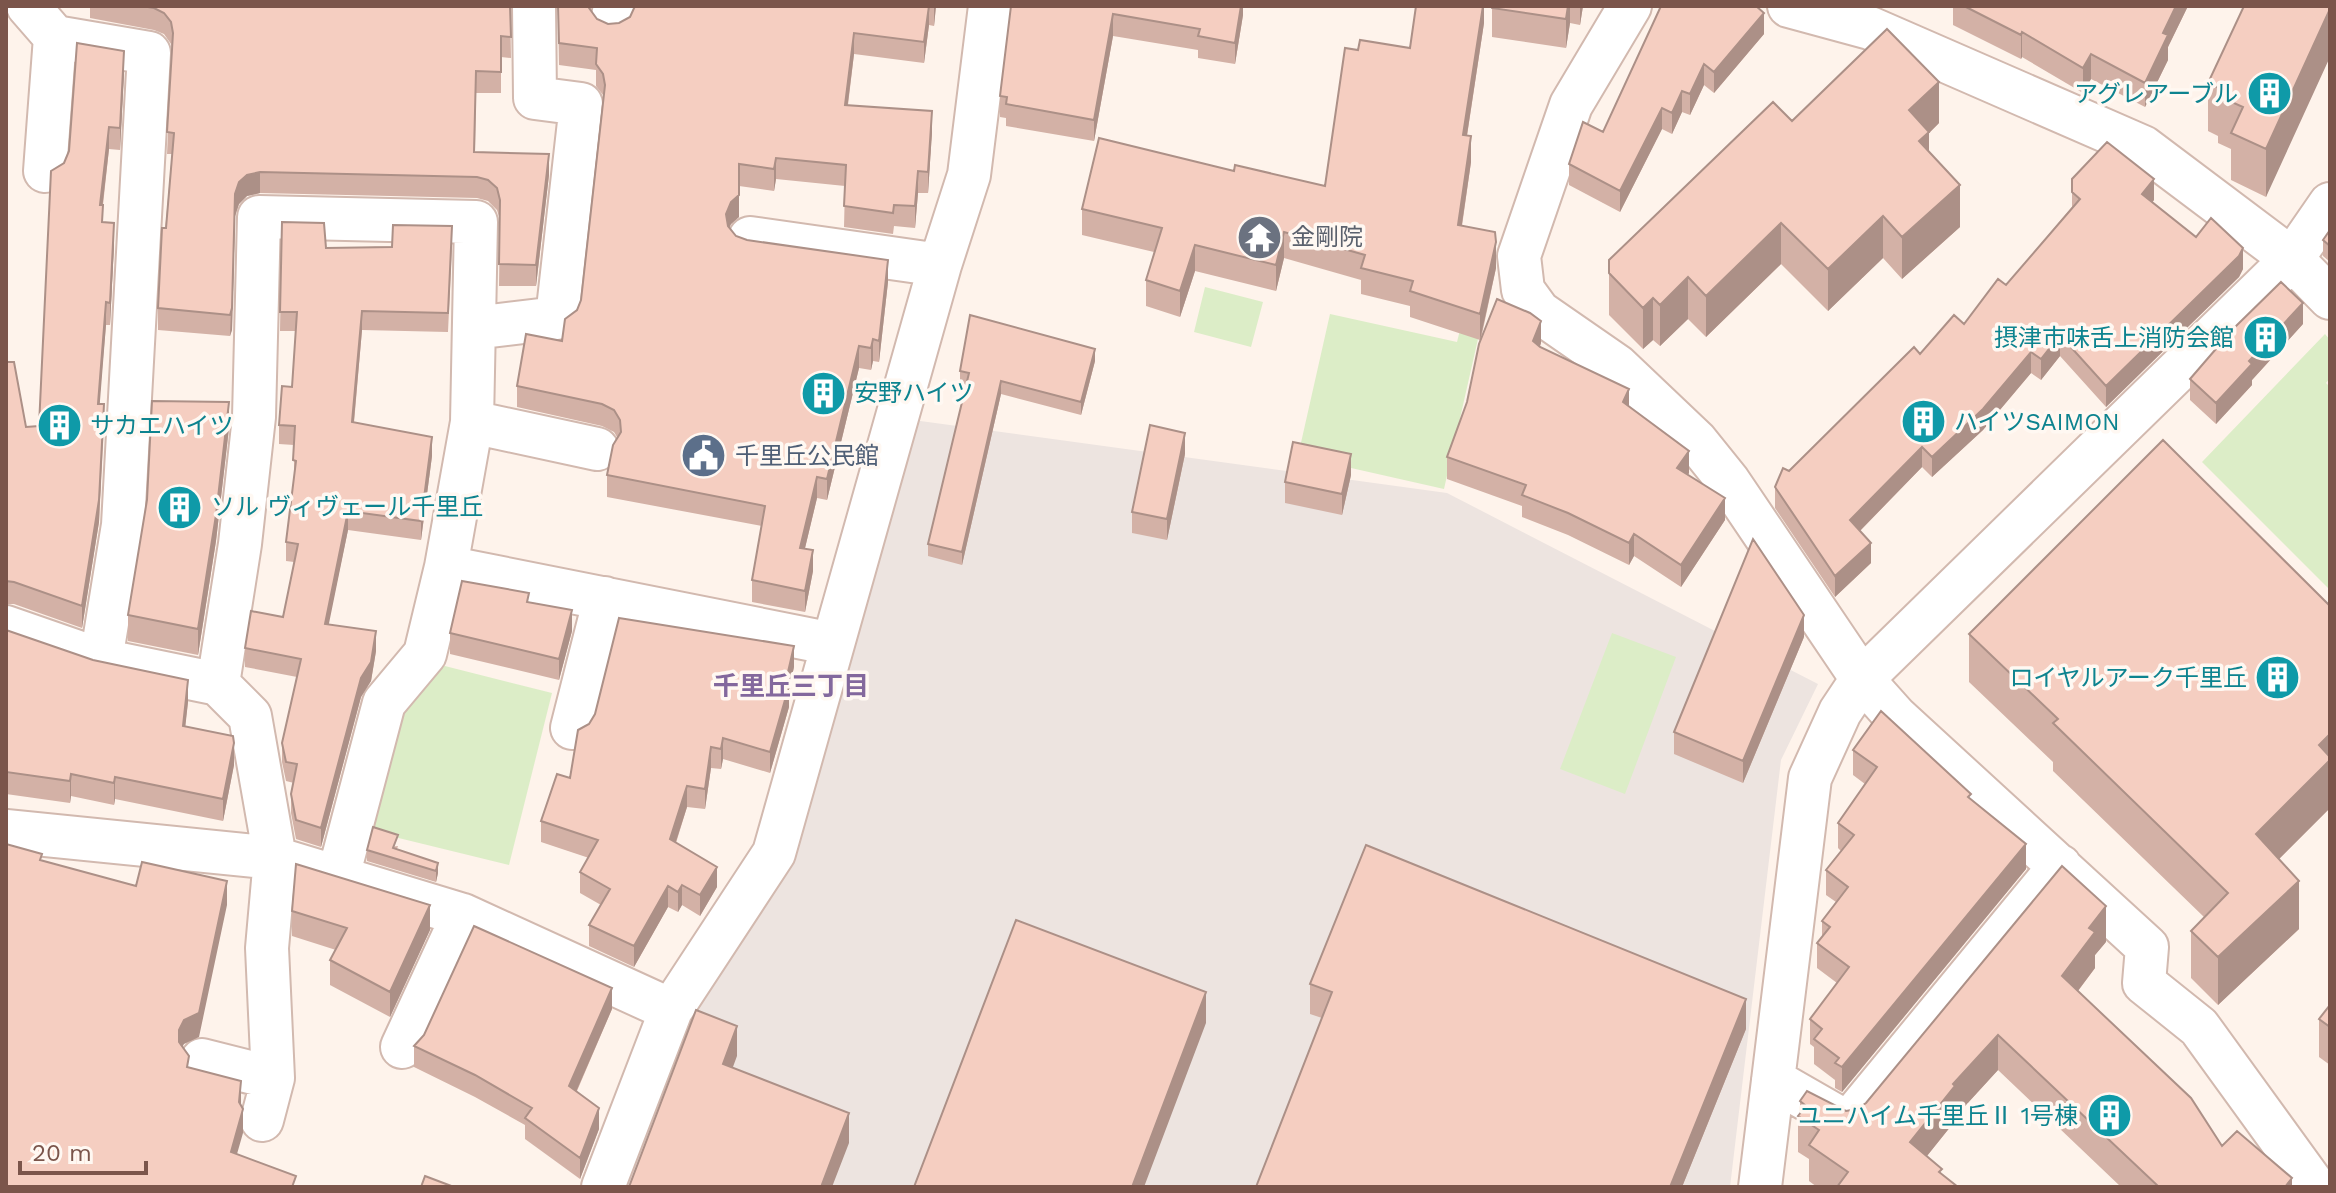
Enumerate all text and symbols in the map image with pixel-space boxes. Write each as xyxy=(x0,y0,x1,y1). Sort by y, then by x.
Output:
building icon: アグレアーブル xyxy=(2245,70,2293,118)
place label: アグレアーブル xyxy=(2074,80,2238,108)
temple icon: 金剛院 xyxy=(1236,213,1284,261)
place label: 金剛院 xyxy=(1291,223,1363,251)
building icon: 摂津市味舌上消防会館 xyxy=(2241,314,2289,362)
place label: 摂津市味舌上消防会館 xyxy=(1994,324,2234,352)
building icon: 安野ハイツ xyxy=(799,369,847,417)
place label: 安野ハイツ xyxy=(854,379,974,407)
building icon: ハイツSAIMON xyxy=(1899,398,1947,446)
building icon: サカエハイツ xyxy=(35,402,83,450)
place label: ハイツSAIMON xyxy=(1954,408,2120,436)
place label: サカエハイツ xyxy=(90,412,234,440)
public building icon: 千里丘公民館 xyxy=(680,432,728,480)
place label: 千里丘公民館 xyxy=(735,442,879,470)
building icon: ソル ヴィヴェール千里丘 xyxy=(156,483,204,531)
place label: ソル ヴィヴェール千里丘 xyxy=(211,493,483,521)
building icon: ロイヤルアーク千里丘 xyxy=(2254,654,2302,702)
place label: ロイヤルアーク千里丘 xyxy=(2009,664,2247,692)
district label: 千里丘三丁目 xyxy=(713,671,869,701)
building icon: ユニハイム千里丘Ⅱ 1号棟 xyxy=(2085,1092,2133,1140)
place label: ユニハイム千里丘Ⅱ 1号棟 xyxy=(1798,1102,2078,1130)
scale bar xyxy=(20,1125,146,1175)
text: 20 m xyxy=(32,1139,92,1167)

